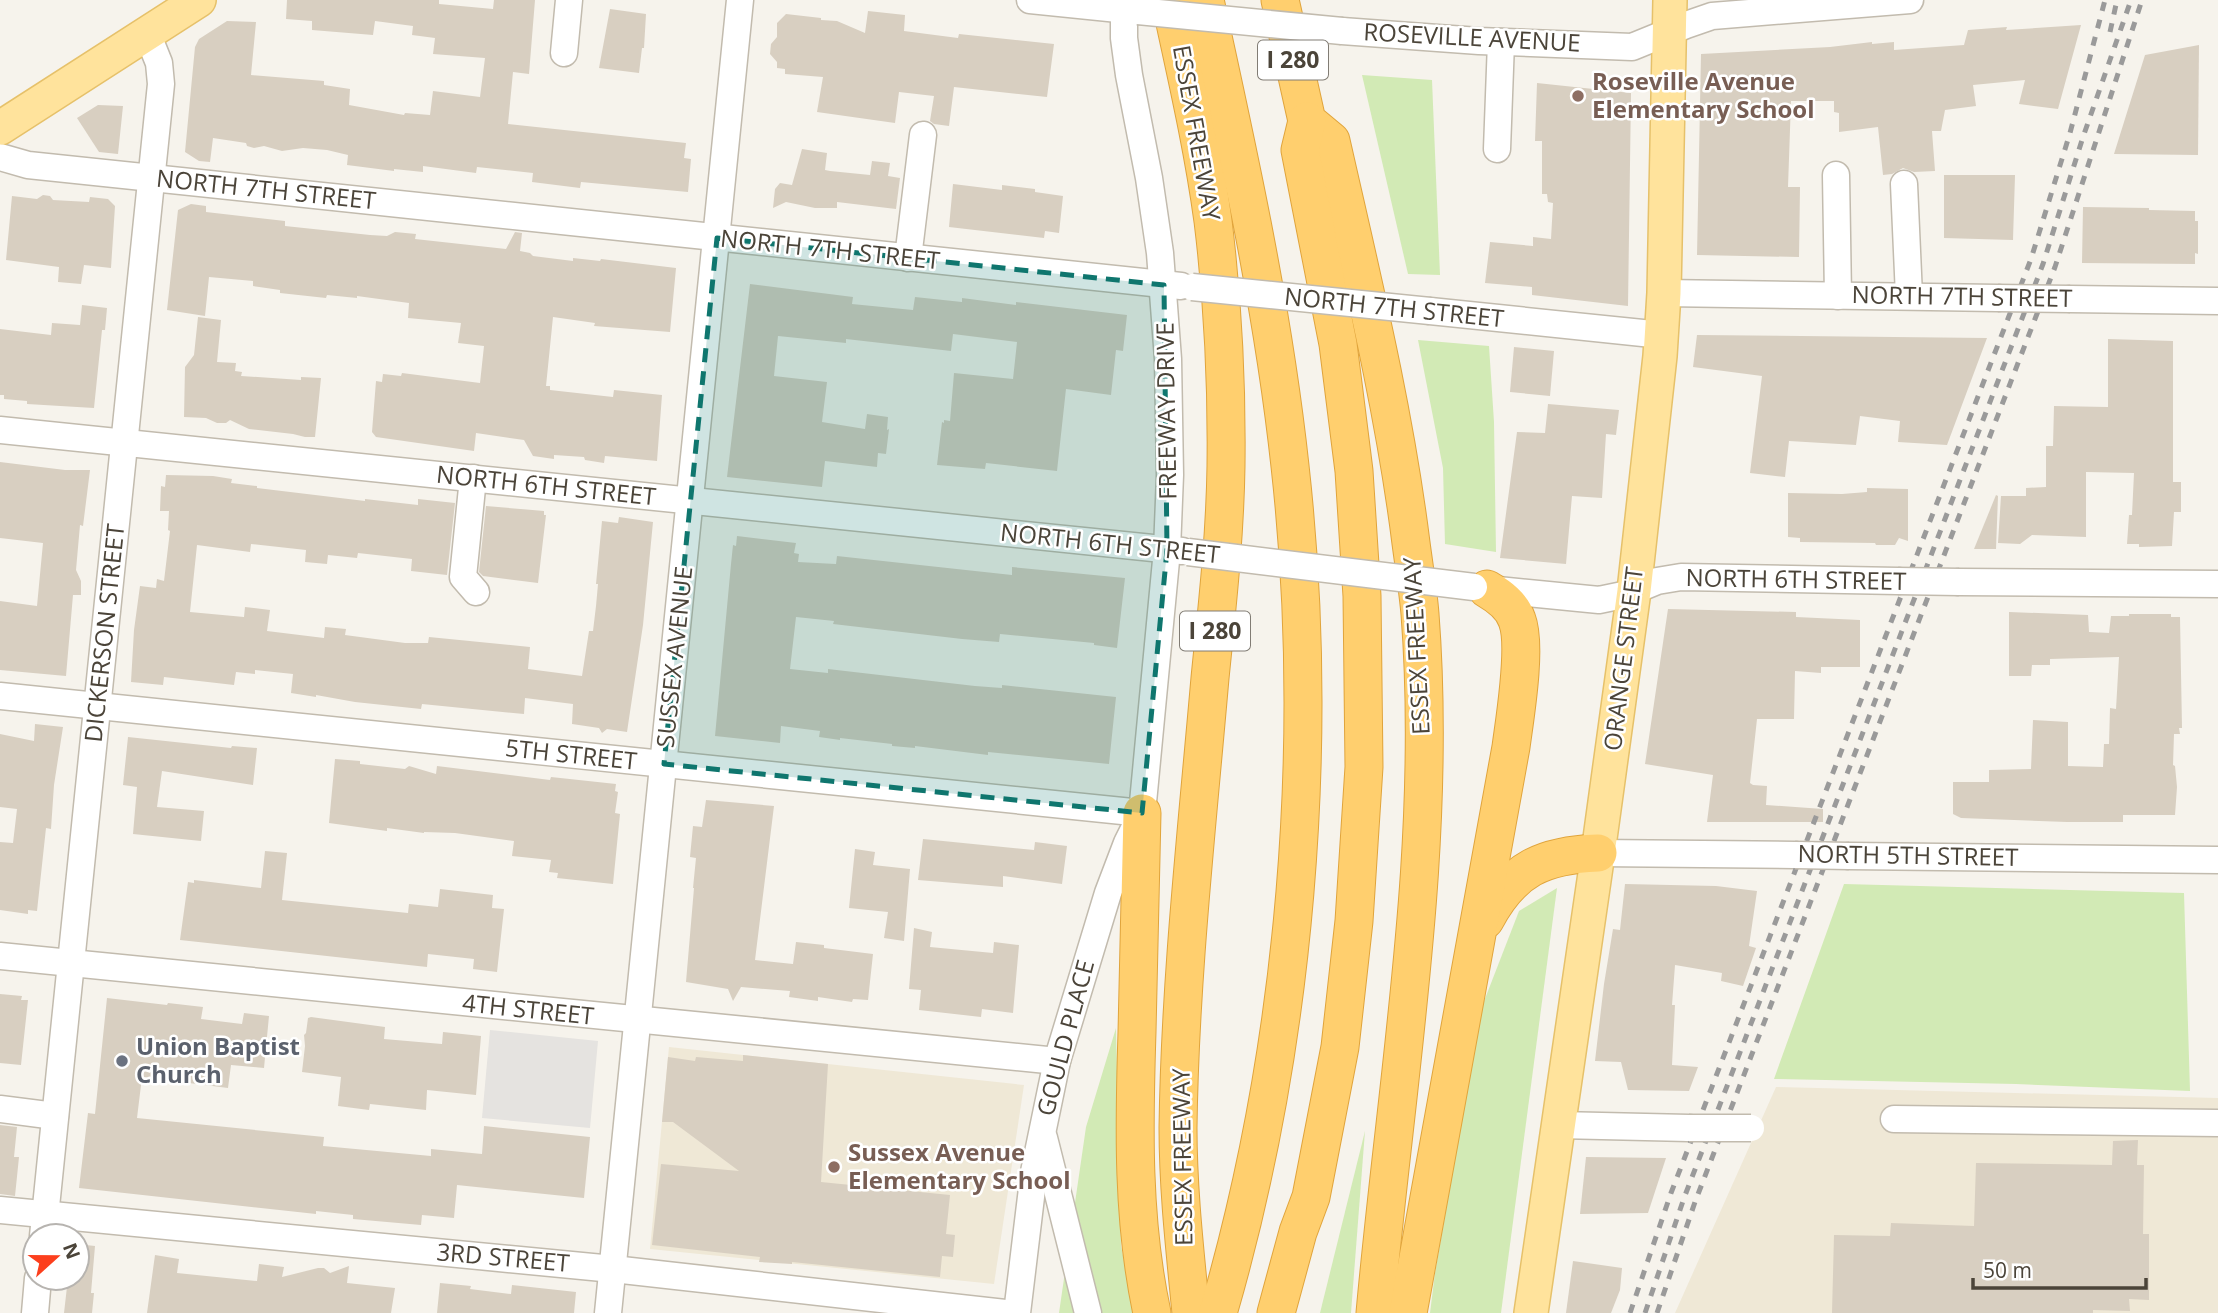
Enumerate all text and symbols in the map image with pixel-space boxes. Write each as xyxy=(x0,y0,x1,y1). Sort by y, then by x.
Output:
street label: ROSEVILLE AVENUE xyxy=(1363,14,1581,59)
road number: I 280 xyxy=(1258,40,1328,80)
street label: ESSEX FREEWAY xyxy=(1166,42,1229,224)
place label: Roseville Avenue Elementary School xyxy=(1592,64,1815,125)
marker: Roseville Avenue Elementary School xyxy=(1570,88,1586,104)
street label: NORTH 7TH STREET xyxy=(155,161,378,216)
street label: NORTH 7TH STREET xyxy=(719,221,942,276)
street label: NORTH 7TH STREET xyxy=(1851,277,2073,314)
street label: NORTH 7TH STREET xyxy=(1283,279,1506,334)
street label: FREEWAY DRIVE xyxy=(1147,322,1184,500)
street label: NORTH 6TH STREET xyxy=(435,457,658,512)
street label: NORTH 6TH STREET xyxy=(999,515,1222,570)
street label: DICKERSON STREET xyxy=(76,522,131,744)
street label: ESSEX FREEWAY xyxy=(1394,556,1437,736)
street label: NORTH 6TH STREET xyxy=(1685,560,1907,597)
street label: SUSSEX AVENUE xyxy=(648,565,699,749)
street label: ORANGE STREET xyxy=(1595,565,1650,753)
road number: I 280 xyxy=(1180,611,1250,650)
street label: 5TH STREET xyxy=(504,730,638,777)
street label: NORTH 5TH STREET xyxy=(1797,836,2019,873)
street label: GOULD PLACE xyxy=(1028,956,1101,1119)
street label: 4TH STREET xyxy=(461,985,595,1032)
place label: Union Baptist Church xyxy=(136,1029,300,1090)
marker: Union Baptist Church xyxy=(114,1053,130,1069)
street label: ESSEX FREEWAY xyxy=(1163,1067,1200,1246)
place label: Sussex Avenue Elementary School xyxy=(848,1135,1071,1196)
marker: Sussex Avenue Elementary School xyxy=(826,1159,842,1175)
north arrow xyxy=(21,1222,91,1292)
street label: 3RD STREET xyxy=(435,1234,571,1279)
text: N xyxy=(57,1239,87,1263)
scale bar xyxy=(1973,1246,2146,1290)
text: 50 m xyxy=(1983,1256,2032,1284)

